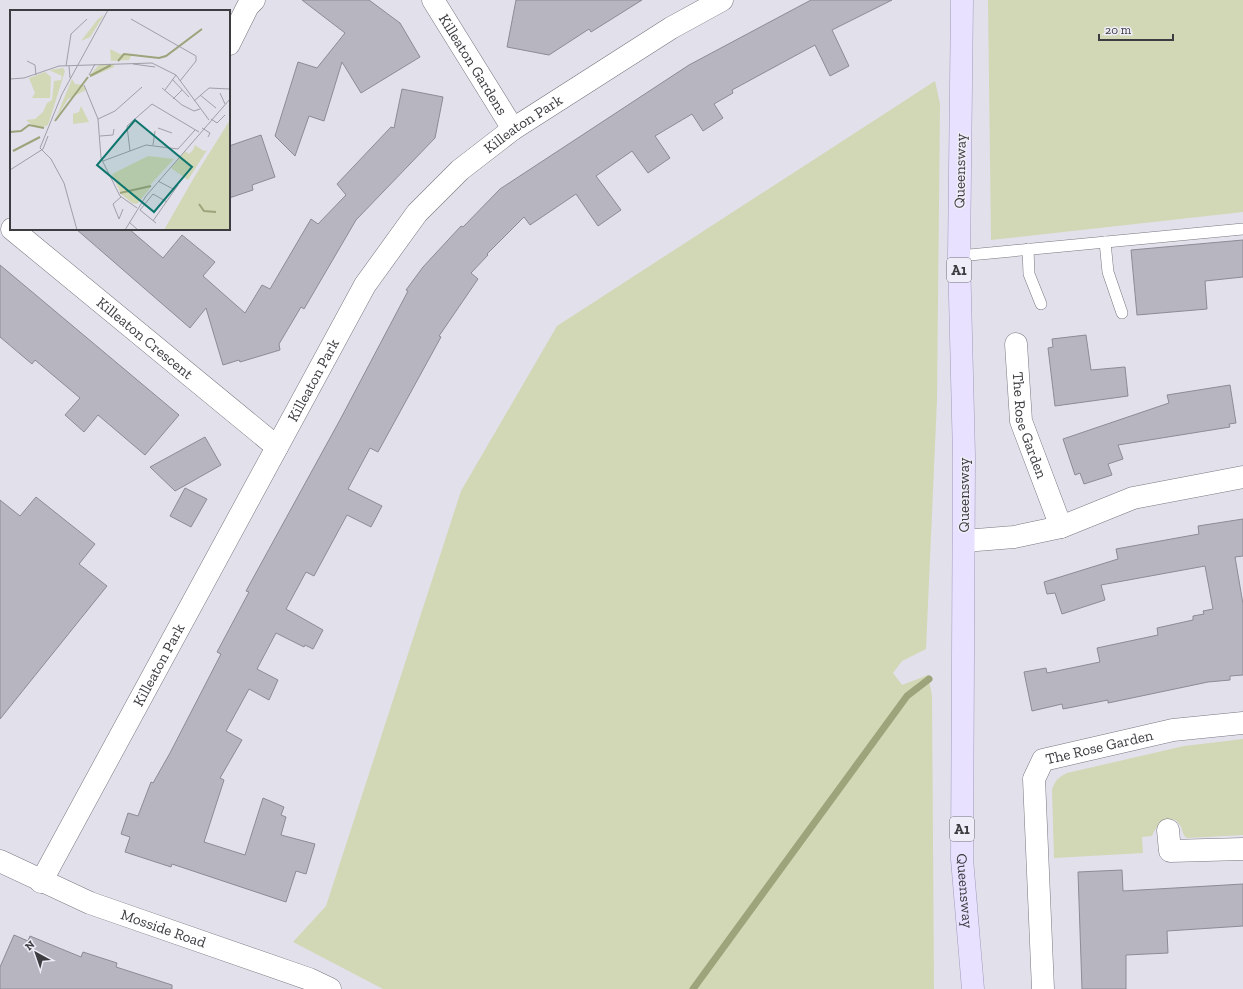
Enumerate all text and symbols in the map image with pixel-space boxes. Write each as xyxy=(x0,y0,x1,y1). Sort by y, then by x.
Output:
inset map xyxy=(10,10,230,230)
street label: Killeaton Gardens xyxy=(435,11,511,119)
scale bar xyxy=(1099,16,1173,42)
text: 20 m xyxy=(1105,23,1132,37)
street label: Killeaton Park xyxy=(480,91,566,157)
street label: Queensway xyxy=(950,133,970,209)
road number: A1 xyxy=(947,258,971,282)
street label: Killeaton Crescent xyxy=(93,293,197,383)
street label: Killeaton Park xyxy=(284,336,343,425)
street label: The Rose Garden xyxy=(1009,371,1051,481)
street label: Queensway xyxy=(955,457,973,532)
street label: Killeaton Park xyxy=(129,620,189,709)
street label: The Rose Garden xyxy=(1044,726,1155,768)
road number: A1 xyxy=(950,817,974,841)
street label: Queensway xyxy=(953,853,977,929)
street label: Mosside Road xyxy=(118,905,209,952)
north arrow xyxy=(16,933,56,973)
text: N xyxy=(23,938,38,953)

